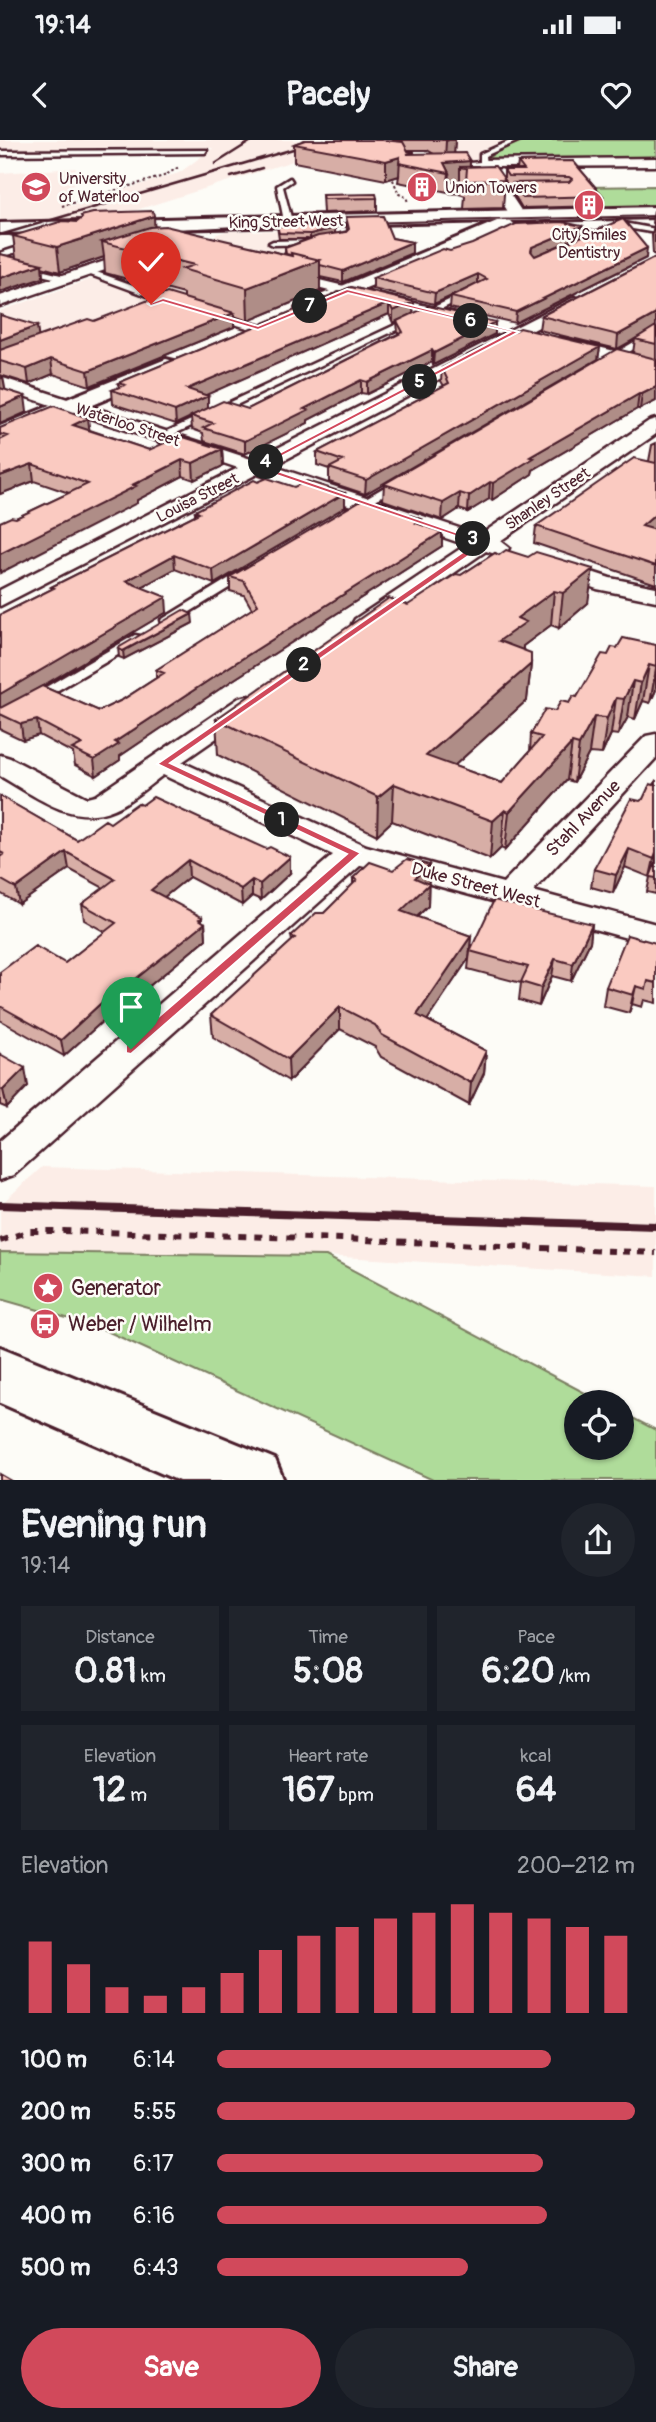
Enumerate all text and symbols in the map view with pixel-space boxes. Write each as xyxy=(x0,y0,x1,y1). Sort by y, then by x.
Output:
text: 19:14 xyxy=(35,9,91,41)
text: Pacely xyxy=(286,75,370,115)
icon: back xyxy=(21,76,59,114)
icon: heart xyxy=(597,76,635,114)
place label: University of Waterloo xyxy=(59,169,140,207)
school or university icon: University of Waterloo xyxy=(19,170,53,204)
building icon: Union Towers xyxy=(405,170,439,204)
place label: Union Towers xyxy=(445,178,537,198)
building icon: City Smiles Dentistry xyxy=(572,188,606,222)
street label: King Street West xyxy=(228,211,344,233)
place label: City Smiles Dentistry xyxy=(552,225,626,263)
pin xyxy=(121,232,181,304)
icon: check xyxy=(132,243,170,281)
pin: 7 xyxy=(292,288,328,324)
text: 7 xyxy=(304,293,315,317)
pin: 6 xyxy=(454,304,489,338)
text: 6 xyxy=(465,308,476,332)
pin: 5 xyxy=(402,364,438,400)
text: 5 xyxy=(414,369,425,393)
street label: Waterloo Street xyxy=(73,399,183,451)
pin: 4 xyxy=(248,444,284,480)
text: 4 xyxy=(260,449,271,473)
street label: Shanley Street xyxy=(501,463,594,535)
street label: Louisa Street xyxy=(153,468,243,527)
pin: 3 xyxy=(456,522,490,556)
text: 3 xyxy=(467,526,478,550)
pin: 2 xyxy=(286,648,322,682)
text: 2 xyxy=(298,652,309,676)
street label: Stahl Avenue xyxy=(541,775,626,862)
pin: 1 xyxy=(264,802,300,838)
text: 1 xyxy=(278,807,285,831)
street label: Duke Street West xyxy=(409,857,544,914)
pin xyxy=(101,977,161,1049)
icon: arrive xyxy=(112,988,150,1026)
place icon: Generator xyxy=(31,1271,65,1305)
place label: Generator xyxy=(71,1275,161,1302)
bus stop icon: Weber / Wilhelm xyxy=(28,1307,62,1341)
place label: Weber / Wilhelm xyxy=(68,1311,212,1338)
map controls xyxy=(564,1390,634,1460)
button: locate xyxy=(564,1390,634,1460)
text: Evening run xyxy=(21,1501,207,1549)
button: share xyxy=(561,1503,635,1577)
text: 19:14 xyxy=(21,1551,70,1580)
text: Distance xyxy=(85,1625,155,1649)
text: Time xyxy=(308,1625,348,1649)
text: Pace xyxy=(517,1625,555,1649)
text: 0.81 xyxy=(74,1649,137,1693)
text: 5:08 xyxy=(293,1649,363,1693)
text: 6:20 xyxy=(482,1649,555,1693)
text: km xyxy=(137,1664,166,1688)
text: /km xyxy=(555,1664,590,1688)
text: Elevation xyxy=(84,1744,156,1768)
text: Heart rate xyxy=(288,1744,368,1768)
text: kcal xyxy=(521,1744,551,1768)
text: 12 xyxy=(93,1768,126,1812)
text: 167 xyxy=(282,1768,334,1812)
text: 64 xyxy=(516,1768,556,1812)
text: m xyxy=(126,1783,147,1807)
text: bpm xyxy=(334,1783,374,1807)
text: Elevation xyxy=(21,1851,109,1880)
text: 200–212 m xyxy=(517,1851,635,1880)
text: 100 m xyxy=(21,2045,87,2074)
text: 6:14 xyxy=(133,2045,175,2074)
text: 200 m xyxy=(21,2097,91,2126)
text: 5:55 xyxy=(133,2097,177,2126)
text: 300 m xyxy=(21,2149,91,2178)
text: 6:17 xyxy=(133,2149,174,2178)
text: 400 m xyxy=(21,2201,91,2230)
text: 6:16 xyxy=(133,2201,175,2230)
text: 500 m xyxy=(21,2253,90,2282)
text: 6:43 xyxy=(133,2253,179,2282)
button: Save xyxy=(21,2328,321,2408)
button: Share xyxy=(335,2328,635,2408)

